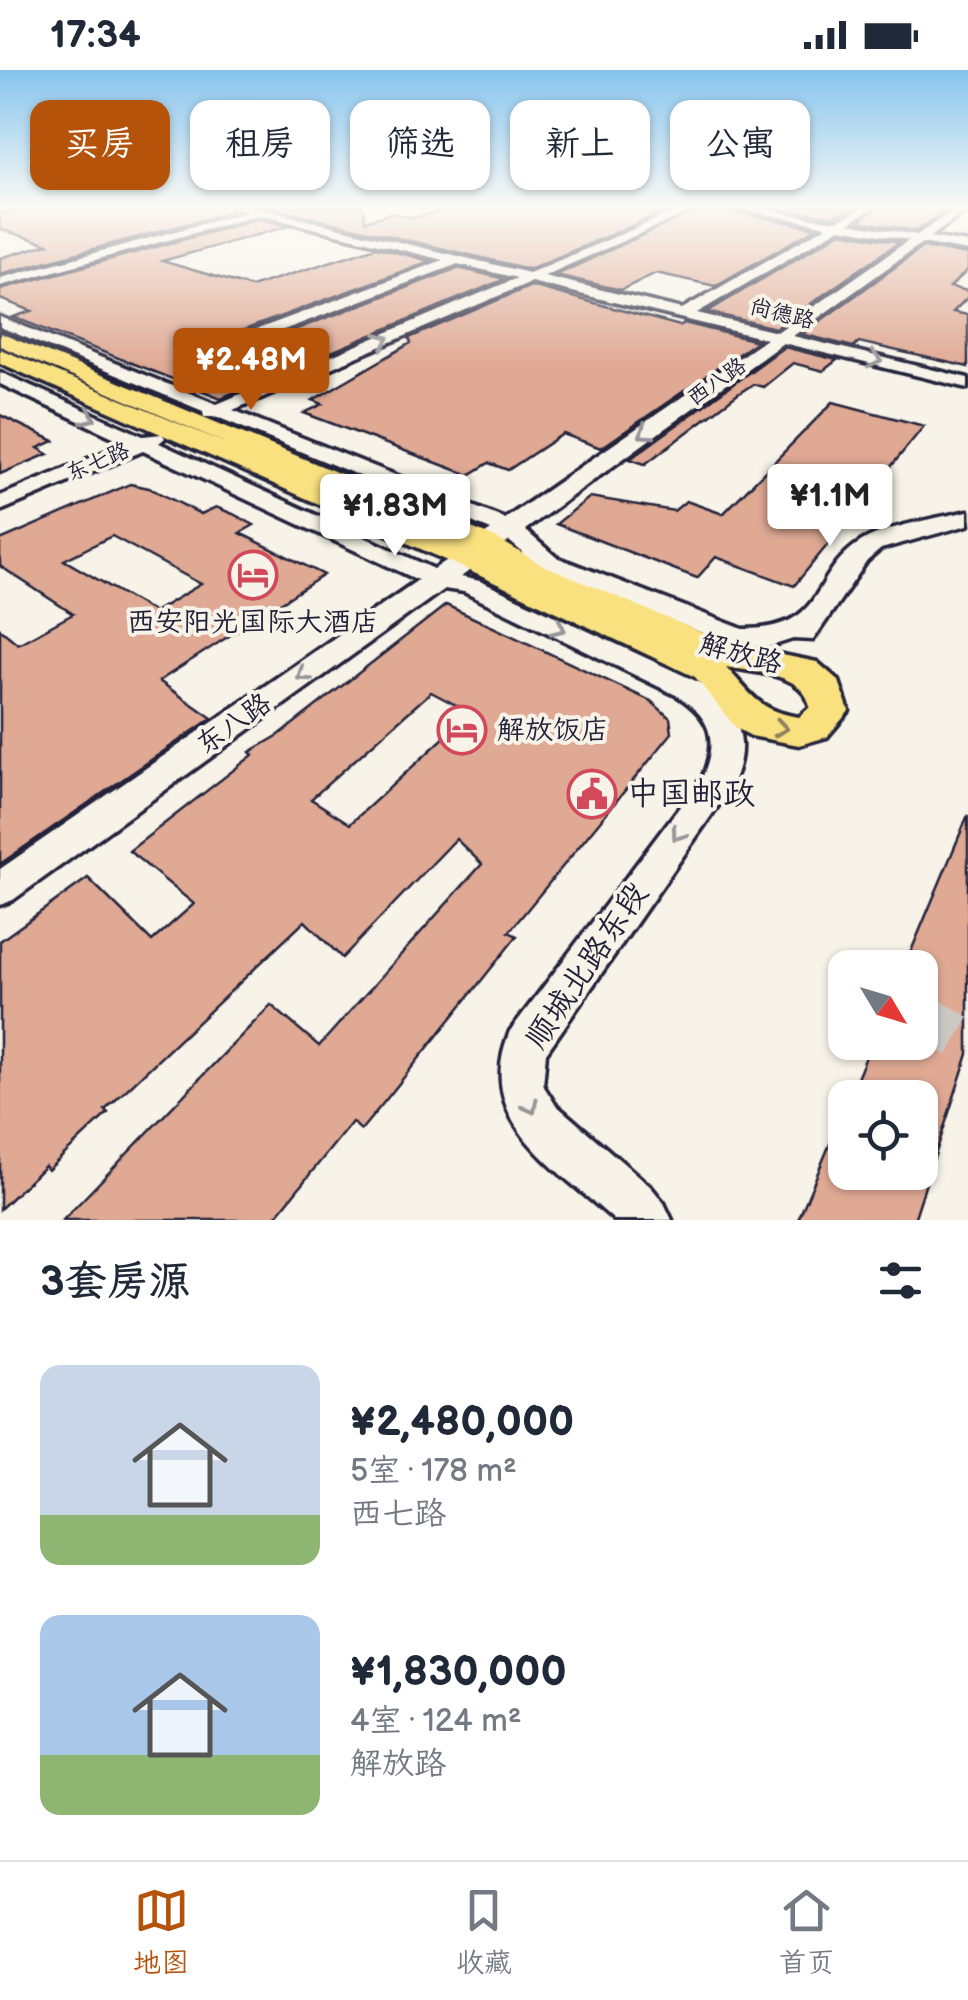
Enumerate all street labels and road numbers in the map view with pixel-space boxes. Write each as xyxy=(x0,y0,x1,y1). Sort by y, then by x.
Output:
street label: 尚德路 xyxy=(747,293,817,335)
street label: 西八路 xyxy=(682,352,752,412)
street label: 东七路 xyxy=(62,437,134,487)
street label: 解放路 xyxy=(696,627,786,681)
street label: 东八路 xyxy=(190,686,278,762)
street label: 顺城北路东段 xyxy=(517,876,657,1056)

